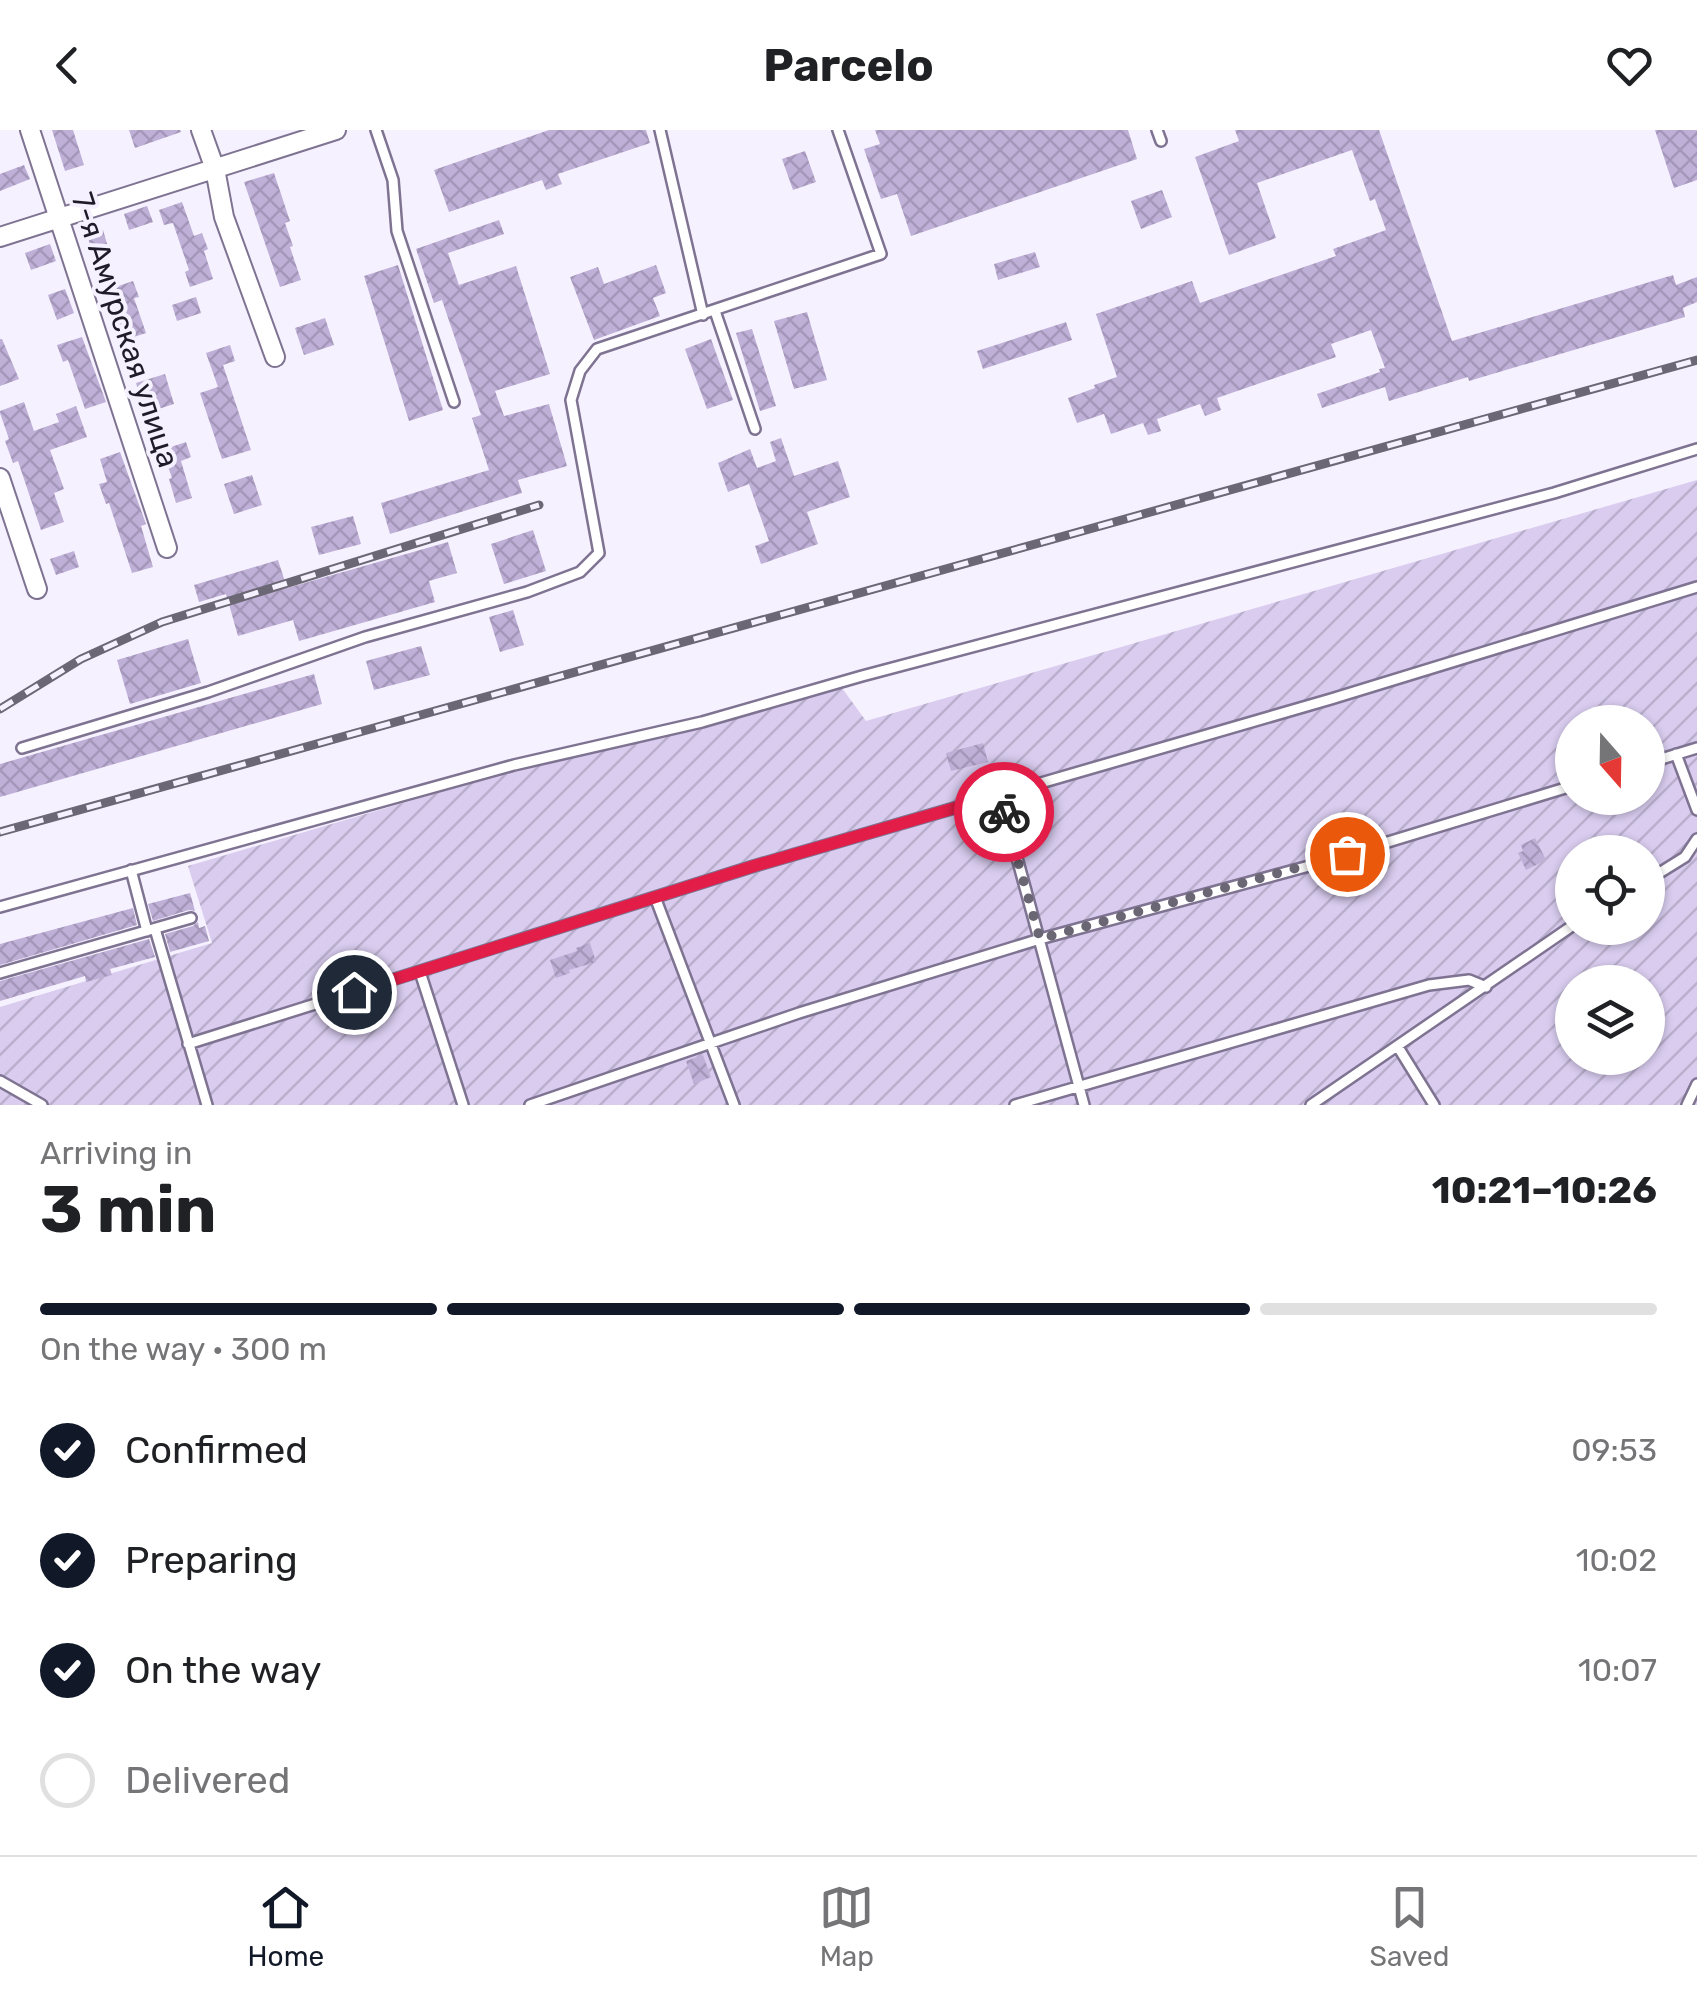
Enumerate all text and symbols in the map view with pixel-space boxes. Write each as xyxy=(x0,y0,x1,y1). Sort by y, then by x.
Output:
icon: back xyxy=(40,38,95,93)
icon: heart xyxy=(1602,38,1657,93)
text: Parcelo xyxy=(763,39,934,92)
street label: 7-я Амурская улица xyxy=(64,188,186,472)
north arrow xyxy=(1555,705,1665,815)
map controls xyxy=(1555,705,1665,1075)
courier xyxy=(954,762,1054,862)
icon: bike xyxy=(977,785,1032,840)
pin xyxy=(1305,812,1390,897)
icon: bag xyxy=(1320,827,1375,882)
button: locate xyxy=(1555,835,1665,945)
pin xyxy=(312,950,397,1035)
icon: home xyxy=(327,965,382,1020)
button: layers xyxy=(1555,965,1665,1075)
text: Arriving in xyxy=(40,1134,192,1172)
text: 10:21–10:26 xyxy=(1432,1167,1657,1213)
text: 3 min xyxy=(40,1171,217,1248)
text: On the way · 300 m xyxy=(40,1330,327,1368)
icon: check xyxy=(40,1423,95,1478)
text: Confirmed xyxy=(125,1427,308,1473)
text: 09:53 xyxy=(1571,1431,1657,1469)
icon: check xyxy=(40,1533,95,1588)
text: Preparing xyxy=(125,1537,298,1583)
text: 10:02 xyxy=(1576,1541,1657,1579)
icon: check xyxy=(40,1643,95,1698)
text: On the way xyxy=(125,1647,321,1693)
text: 10:07 xyxy=(1578,1651,1657,1689)
text: Delivered xyxy=(125,1757,290,1803)
tab: Home xyxy=(248,1880,324,1973)
tab: Map xyxy=(819,1880,874,1973)
tab: Saved xyxy=(1369,1880,1449,1973)

